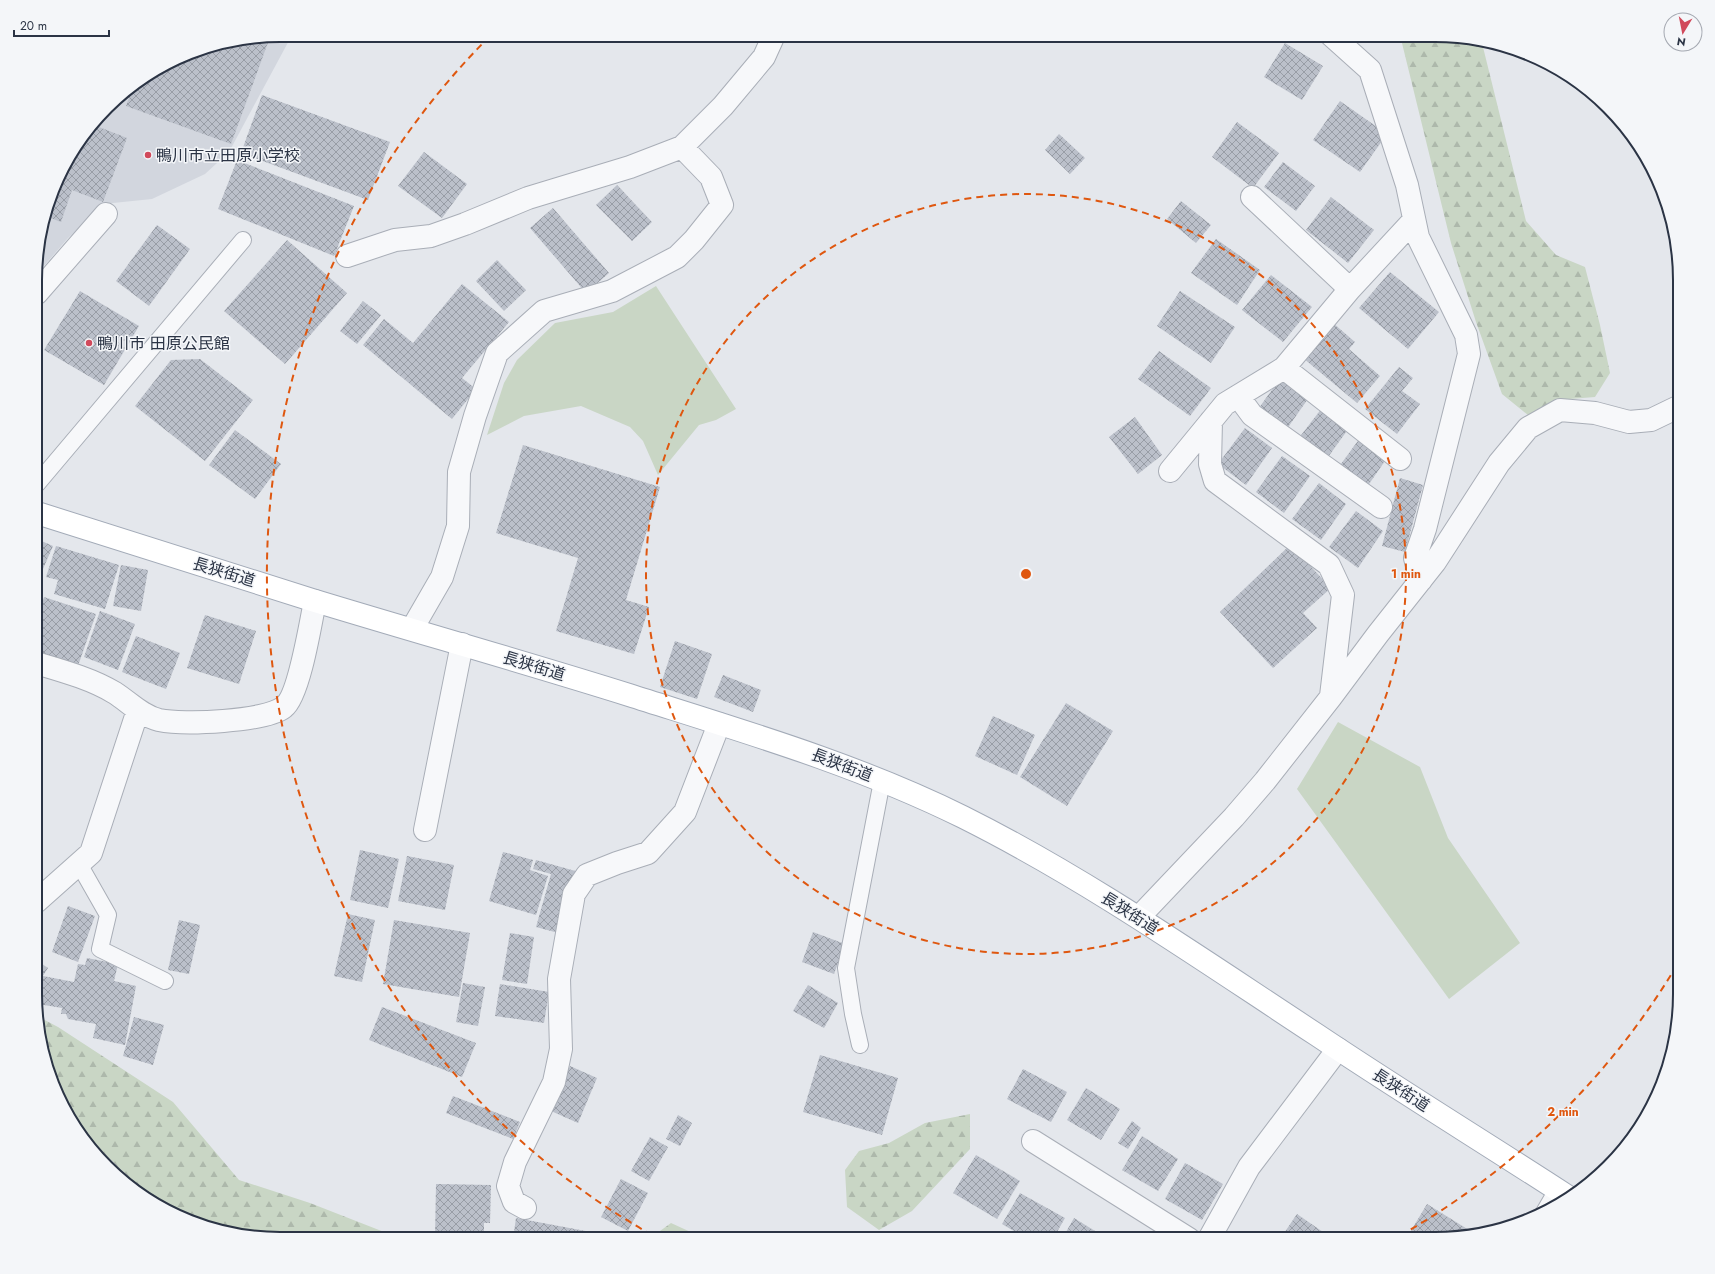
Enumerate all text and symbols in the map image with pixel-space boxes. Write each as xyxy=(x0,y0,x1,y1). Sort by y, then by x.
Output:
scale bar xyxy=(14,12,109,38)
north arrow xyxy=(1663,12,1703,52)
text: 20 m xyxy=(20,17,47,35)
text: N xyxy=(1676,33,1687,50)
place label: 鴨川市立田原小学校 xyxy=(156,144,300,167)
marker: 鴨川市立田原小学校 xyxy=(143,150,153,160)
place label: 鴨川市 田原公民館 xyxy=(97,332,230,355)
marker: 鴨川市 田原公民館 xyxy=(84,338,94,348)
street label: 長狭街道 xyxy=(190,552,258,592)
text: 1 min xyxy=(1391,565,1421,583)
centre of rings xyxy=(1019,567,1033,581)
street label: 長狭街道 xyxy=(500,646,568,686)
street label: 長狭街道 xyxy=(808,743,876,787)
street label: 長狭街道 xyxy=(1097,886,1163,940)
street label: 長狭街道 xyxy=(1368,1063,1434,1117)
text: 2 min xyxy=(1547,1103,1579,1121)

